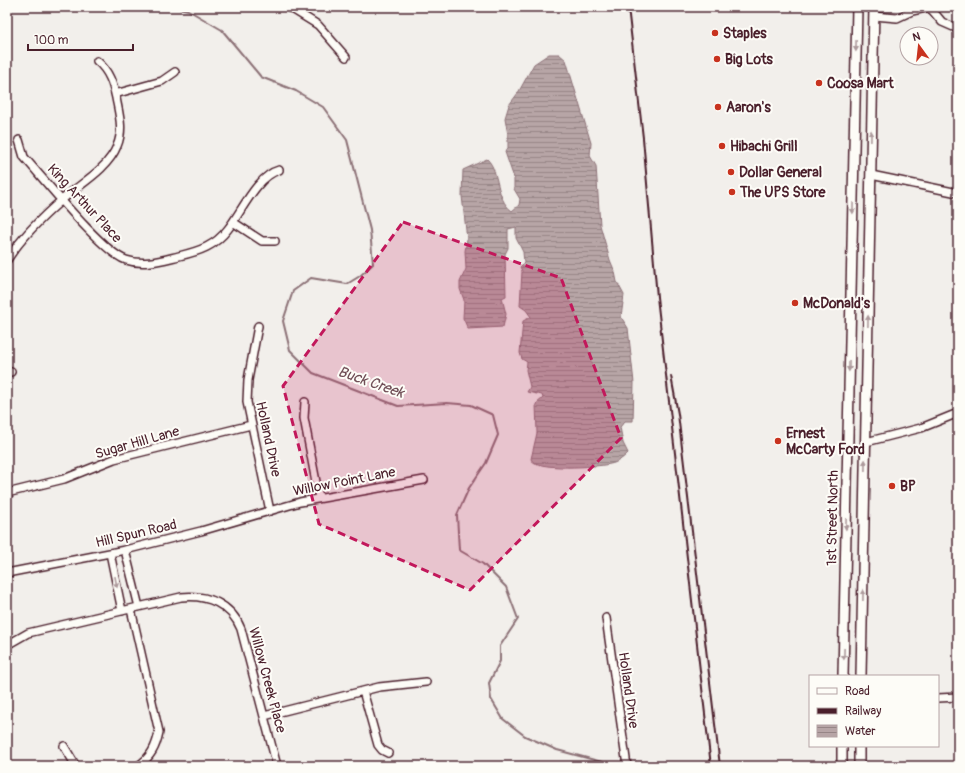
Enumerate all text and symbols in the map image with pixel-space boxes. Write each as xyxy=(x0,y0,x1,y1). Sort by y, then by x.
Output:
place label: Staples xyxy=(723,25,767,42)
scale bar xyxy=(28,26,133,52)
north arrow xyxy=(899,26,939,66)
marker: Staples xyxy=(710,28,720,38)
text: N xyxy=(911,29,922,44)
text: 100 m xyxy=(34,33,69,48)
one-way arrow xyxy=(853,40,859,53)
place label: Big Lots xyxy=(725,51,774,68)
marker: Big Lots xyxy=(712,54,722,64)
place label: Coosa Mart xyxy=(827,75,894,92)
marker: Coosa Mart xyxy=(814,78,824,88)
place label: Aaron's xyxy=(726,99,771,116)
marker: Aaron's xyxy=(713,102,723,112)
one-way arrow xyxy=(868,130,875,142)
place label: Hibachi Grill xyxy=(730,138,798,155)
marker: Hibachi Grill xyxy=(717,141,727,151)
street label: King Arthur Place xyxy=(44,160,126,246)
place label: Dollar General xyxy=(739,164,822,181)
marker: Dollar General xyxy=(726,167,736,177)
place label: The UPS Store xyxy=(739,184,827,201)
marker: The UPS Store xyxy=(727,187,737,197)
one-way arrow xyxy=(849,202,856,214)
place label: McDonald's xyxy=(803,295,871,312)
marker: McDonald's xyxy=(790,298,800,308)
one-way arrow xyxy=(865,314,871,327)
one-way arrow xyxy=(846,360,852,373)
water label: Buck Creek xyxy=(335,362,408,403)
street label: Holland Drive xyxy=(252,400,285,479)
street label: Sugar Hill Lane xyxy=(93,422,181,463)
place label: Ernest McCarty Ford xyxy=(786,425,865,458)
marker: Ernest McCarty Ford xyxy=(773,436,783,446)
one-way arrow xyxy=(862,458,868,471)
street label: Willow Point Lane xyxy=(291,463,397,500)
street label: 1st Street North xyxy=(823,470,842,566)
place label: BP xyxy=(900,478,916,495)
marker: BP xyxy=(887,481,897,491)
street label: Hill Spun Road xyxy=(94,516,179,551)
one-way arrow xyxy=(843,518,849,531)
one-way arrow xyxy=(114,576,120,588)
one-way arrow xyxy=(859,589,866,601)
street label: Willow Creek Place xyxy=(245,625,290,735)
one-way arrow xyxy=(841,648,847,661)
street label: Holland Drive xyxy=(615,651,642,729)
legend xyxy=(809,675,939,747)
text: Road xyxy=(845,684,870,699)
text: Railway xyxy=(845,704,881,719)
text: Water xyxy=(845,724,876,739)

